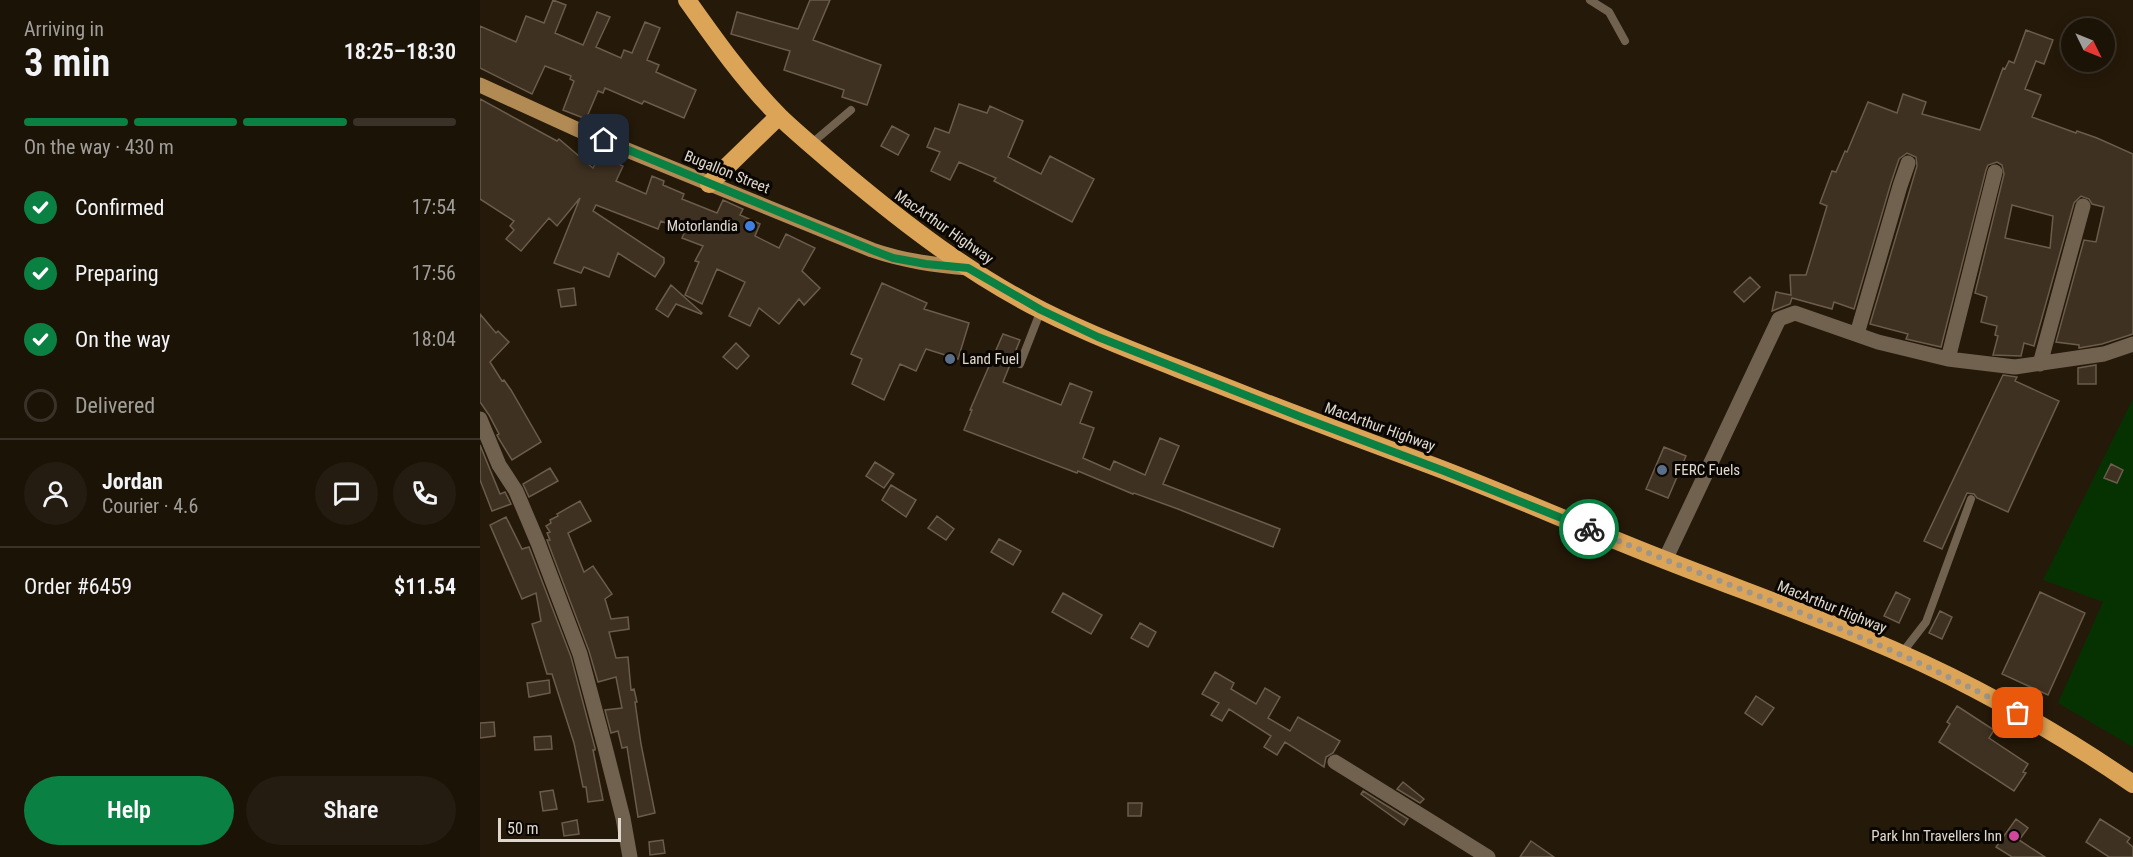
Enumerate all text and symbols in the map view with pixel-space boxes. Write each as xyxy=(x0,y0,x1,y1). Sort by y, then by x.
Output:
text: Arriving in xyxy=(24,17,104,41)
north arrow xyxy=(2061,18,2115,72)
map controls xyxy=(2061,18,2115,72)
text: 18:25–18:30 xyxy=(344,39,456,64)
text: 3 min xyxy=(24,40,110,86)
pin xyxy=(578,114,629,165)
icon: home xyxy=(587,123,620,156)
text: On the way · 430 m xyxy=(24,135,174,159)
street label: Bugallon Street xyxy=(682,147,772,197)
street label: MacArthur Highway xyxy=(891,186,997,268)
icon: check xyxy=(24,191,57,224)
text: Confirmed xyxy=(75,195,164,220)
text: 17:54 xyxy=(412,195,456,219)
place label: Motorlandia xyxy=(667,217,738,235)
marker: Motorlandia xyxy=(743,219,757,233)
icon: check xyxy=(24,257,57,290)
text: Preparing xyxy=(75,261,159,286)
text: 17:56 xyxy=(412,261,456,285)
icon: check xyxy=(24,323,57,356)
text: On the way xyxy=(75,327,170,352)
text: 18:04 xyxy=(412,327,456,351)
place label: Land Fuel xyxy=(962,350,1019,368)
marker: Land Fuel xyxy=(943,352,957,366)
text: Delivered xyxy=(75,393,155,418)
street label: MacArthur Highway xyxy=(1322,399,1438,455)
place label: FERC Fuels xyxy=(1674,461,1740,479)
button: person xyxy=(24,462,87,525)
button: chat xyxy=(315,462,378,525)
button: phone xyxy=(393,462,456,525)
marker: FERC Fuels xyxy=(1655,463,1669,477)
text: Jordan xyxy=(102,469,163,494)
text: Courier · 4.6 xyxy=(102,494,198,518)
courier xyxy=(1559,499,1619,559)
icon: bike xyxy=(1573,513,1606,546)
text: Order #6459 xyxy=(24,574,132,599)
text: $11.54 xyxy=(394,574,456,599)
street label: MacArthur Highway xyxy=(1775,577,1889,637)
pin xyxy=(1992,687,2043,738)
icon: bag xyxy=(2001,696,2034,729)
button: Help xyxy=(24,776,234,845)
button: Share xyxy=(246,776,456,845)
scale bar xyxy=(498,815,621,842)
text: 50 m xyxy=(507,819,539,838)
place label: Park Inn Travellers Inn xyxy=(1871,827,2002,845)
marker: Park Inn Travellers Inn xyxy=(2007,829,2021,843)

